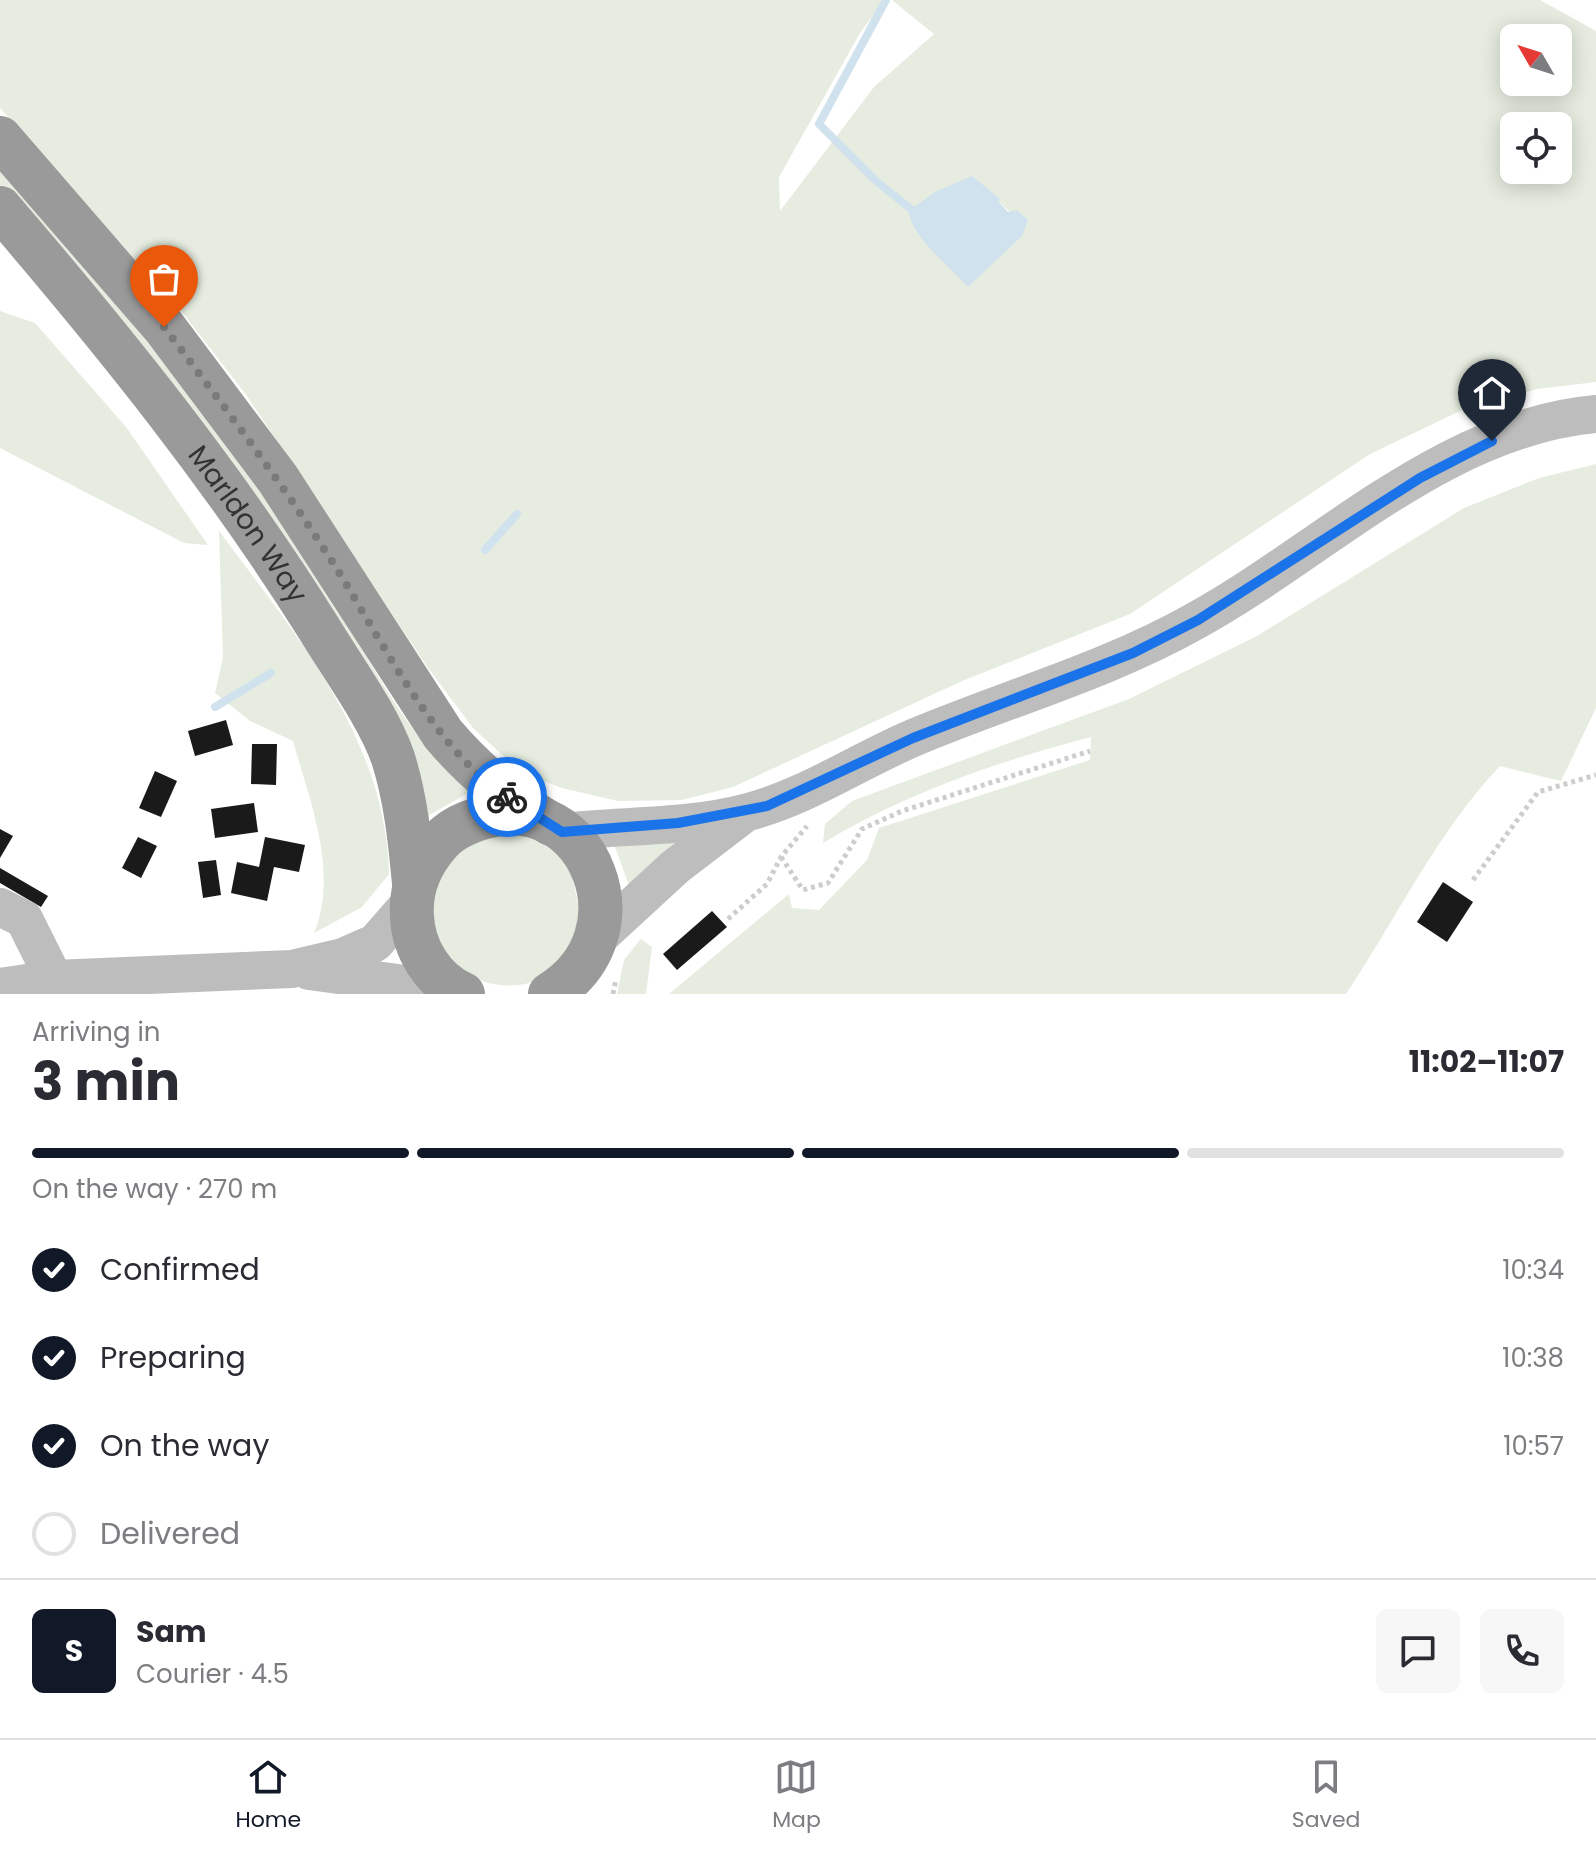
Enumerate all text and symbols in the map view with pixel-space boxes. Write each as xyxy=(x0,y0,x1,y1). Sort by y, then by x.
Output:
north arrow xyxy=(1500,24,1572,96)
map controls xyxy=(1500,24,1572,184)
button: locate xyxy=(1500,112,1572,184)
pin xyxy=(130,245,198,327)
icon: bag xyxy=(142,257,186,301)
pin xyxy=(1458,359,1526,441)
icon: home xyxy=(1470,371,1514,415)
street label: Marldon Way xyxy=(179,437,317,611)
courier xyxy=(467,757,547,837)
icon: bike xyxy=(485,775,529,819)
text: Arriving in xyxy=(32,1014,161,1050)
text: 11:02–11:07 xyxy=(1409,1040,1564,1083)
text: 3 min xyxy=(32,1045,180,1118)
text: On the way · 270 m xyxy=(32,1171,277,1207)
icon: check xyxy=(32,1248,76,1292)
text: Confirmed xyxy=(100,1248,260,1291)
text: 10:34 xyxy=(1502,1252,1564,1288)
icon: check xyxy=(32,1336,76,1380)
text: Preparing xyxy=(100,1336,246,1379)
text: 10:38 xyxy=(1502,1340,1564,1376)
icon: check xyxy=(32,1424,76,1468)
text: On the way xyxy=(100,1424,269,1467)
text: 10:57 xyxy=(1503,1428,1564,1464)
text: Delivered xyxy=(100,1512,240,1555)
button: chat xyxy=(1376,1609,1460,1693)
button: phone xyxy=(1480,1609,1564,1693)
text: Sam xyxy=(136,1610,207,1653)
text: S xyxy=(65,1629,83,1672)
text: Courier · 4.5 xyxy=(136,1656,289,1692)
tab: Home xyxy=(236,1755,301,1836)
tab: Map xyxy=(772,1755,821,1836)
tab: Saved xyxy=(1292,1755,1360,1836)

